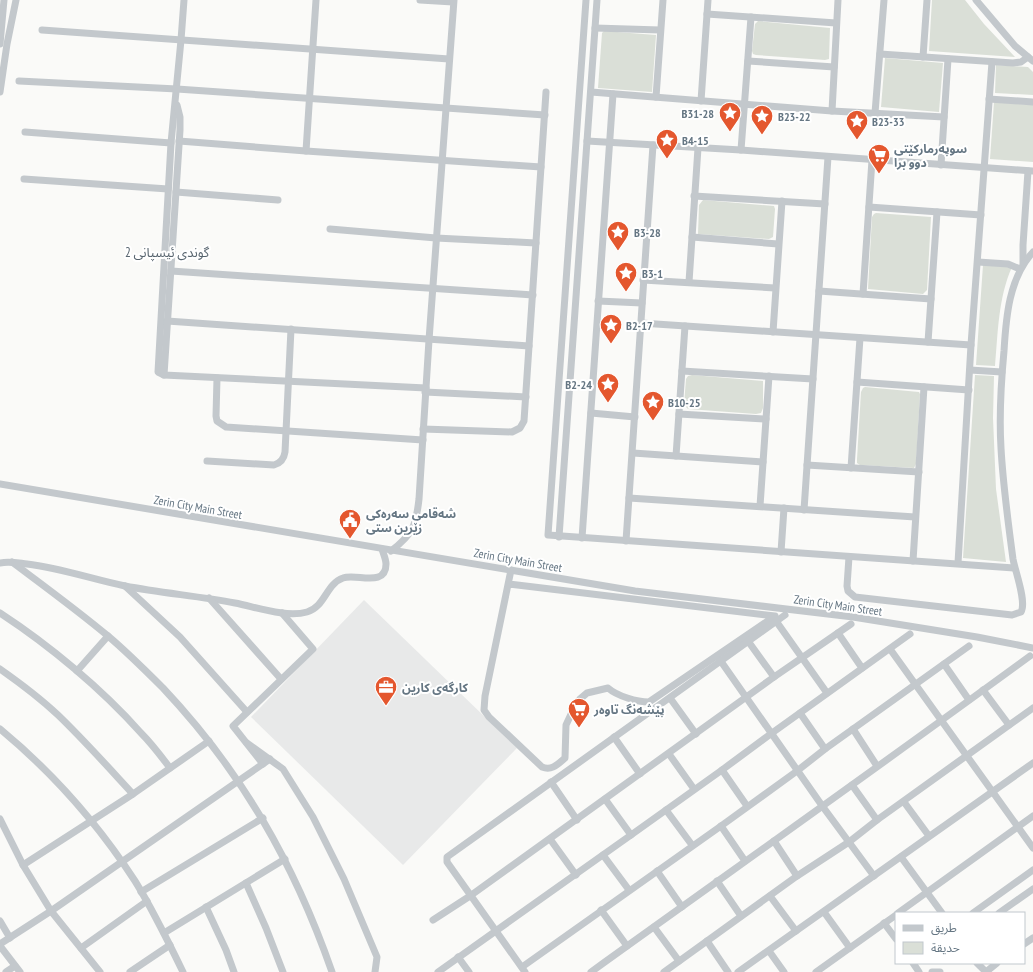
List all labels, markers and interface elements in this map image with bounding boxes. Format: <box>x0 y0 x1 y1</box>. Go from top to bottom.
place icon: B31-28 <box>717 100 743 133</box>
place icon: B23-22 <box>749 103 775 136</box>
place label: B31-28 <box>682 106 714 121</box>
place icon: B23-33 <box>844 108 870 141</box>
place label: B23-22 <box>778 109 810 124</box>
place label: B23-33 <box>872 114 905 129</box>
place icon: B4-15 <box>654 127 680 160</box>
place label: B4-15 <box>682 133 709 148</box>
place label: سوپەرمارکێتی دوو برا <box>894 141 967 170</box>
supermarket icon: سوپەرمارکێتی دوو برا <box>866 142 892 175</box>
place icon: B3-28 <box>605 219 631 252</box>
place label: B3-28 <box>634 225 661 240</box>
district label: گوندی ئیسپانی 2 <box>125 244 210 262</box>
place icon: B3-1 <box>613 260 639 293</box>
place label: B3-1 <box>642 266 663 281</box>
place icon: B2-17 <box>598 312 624 345</box>
place label: B2-17 <box>626 318 653 333</box>
place icon: B2-24 <box>595 371 621 404</box>
place label: B2-24 <box>565 377 592 392</box>
place icon: B10-25 <box>640 389 666 422</box>
place label: B10-25 <box>668 395 700 410</box>
street label: Zerin City Main Street <box>153 492 244 522</box>
place label: شەقامی سەرەکی زێرین ستی <box>366 506 456 535</box>
public building icon: شەقامی سەرەکی زێرین ستی <box>337 507 363 540</box>
street label: Zerin City Main Street <box>473 545 564 575</box>
street label: Zerin City Main Street <box>793 591 884 619</box>
office icon: کارگەی کارین <box>373 674 399 707</box>
place label: کارگەی کارین <box>402 680 468 695</box>
supermarket icon: پێشەنگ تاوەر <box>566 696 592 729</box>
place label: پێشەنگ تاوەر <box>593 702 664 718</box>
legend <box>895 912 1025 964</box>
text: طريق <box>931 920 957 936</box>
text: حديقة <box>931 940 960 955</box>

